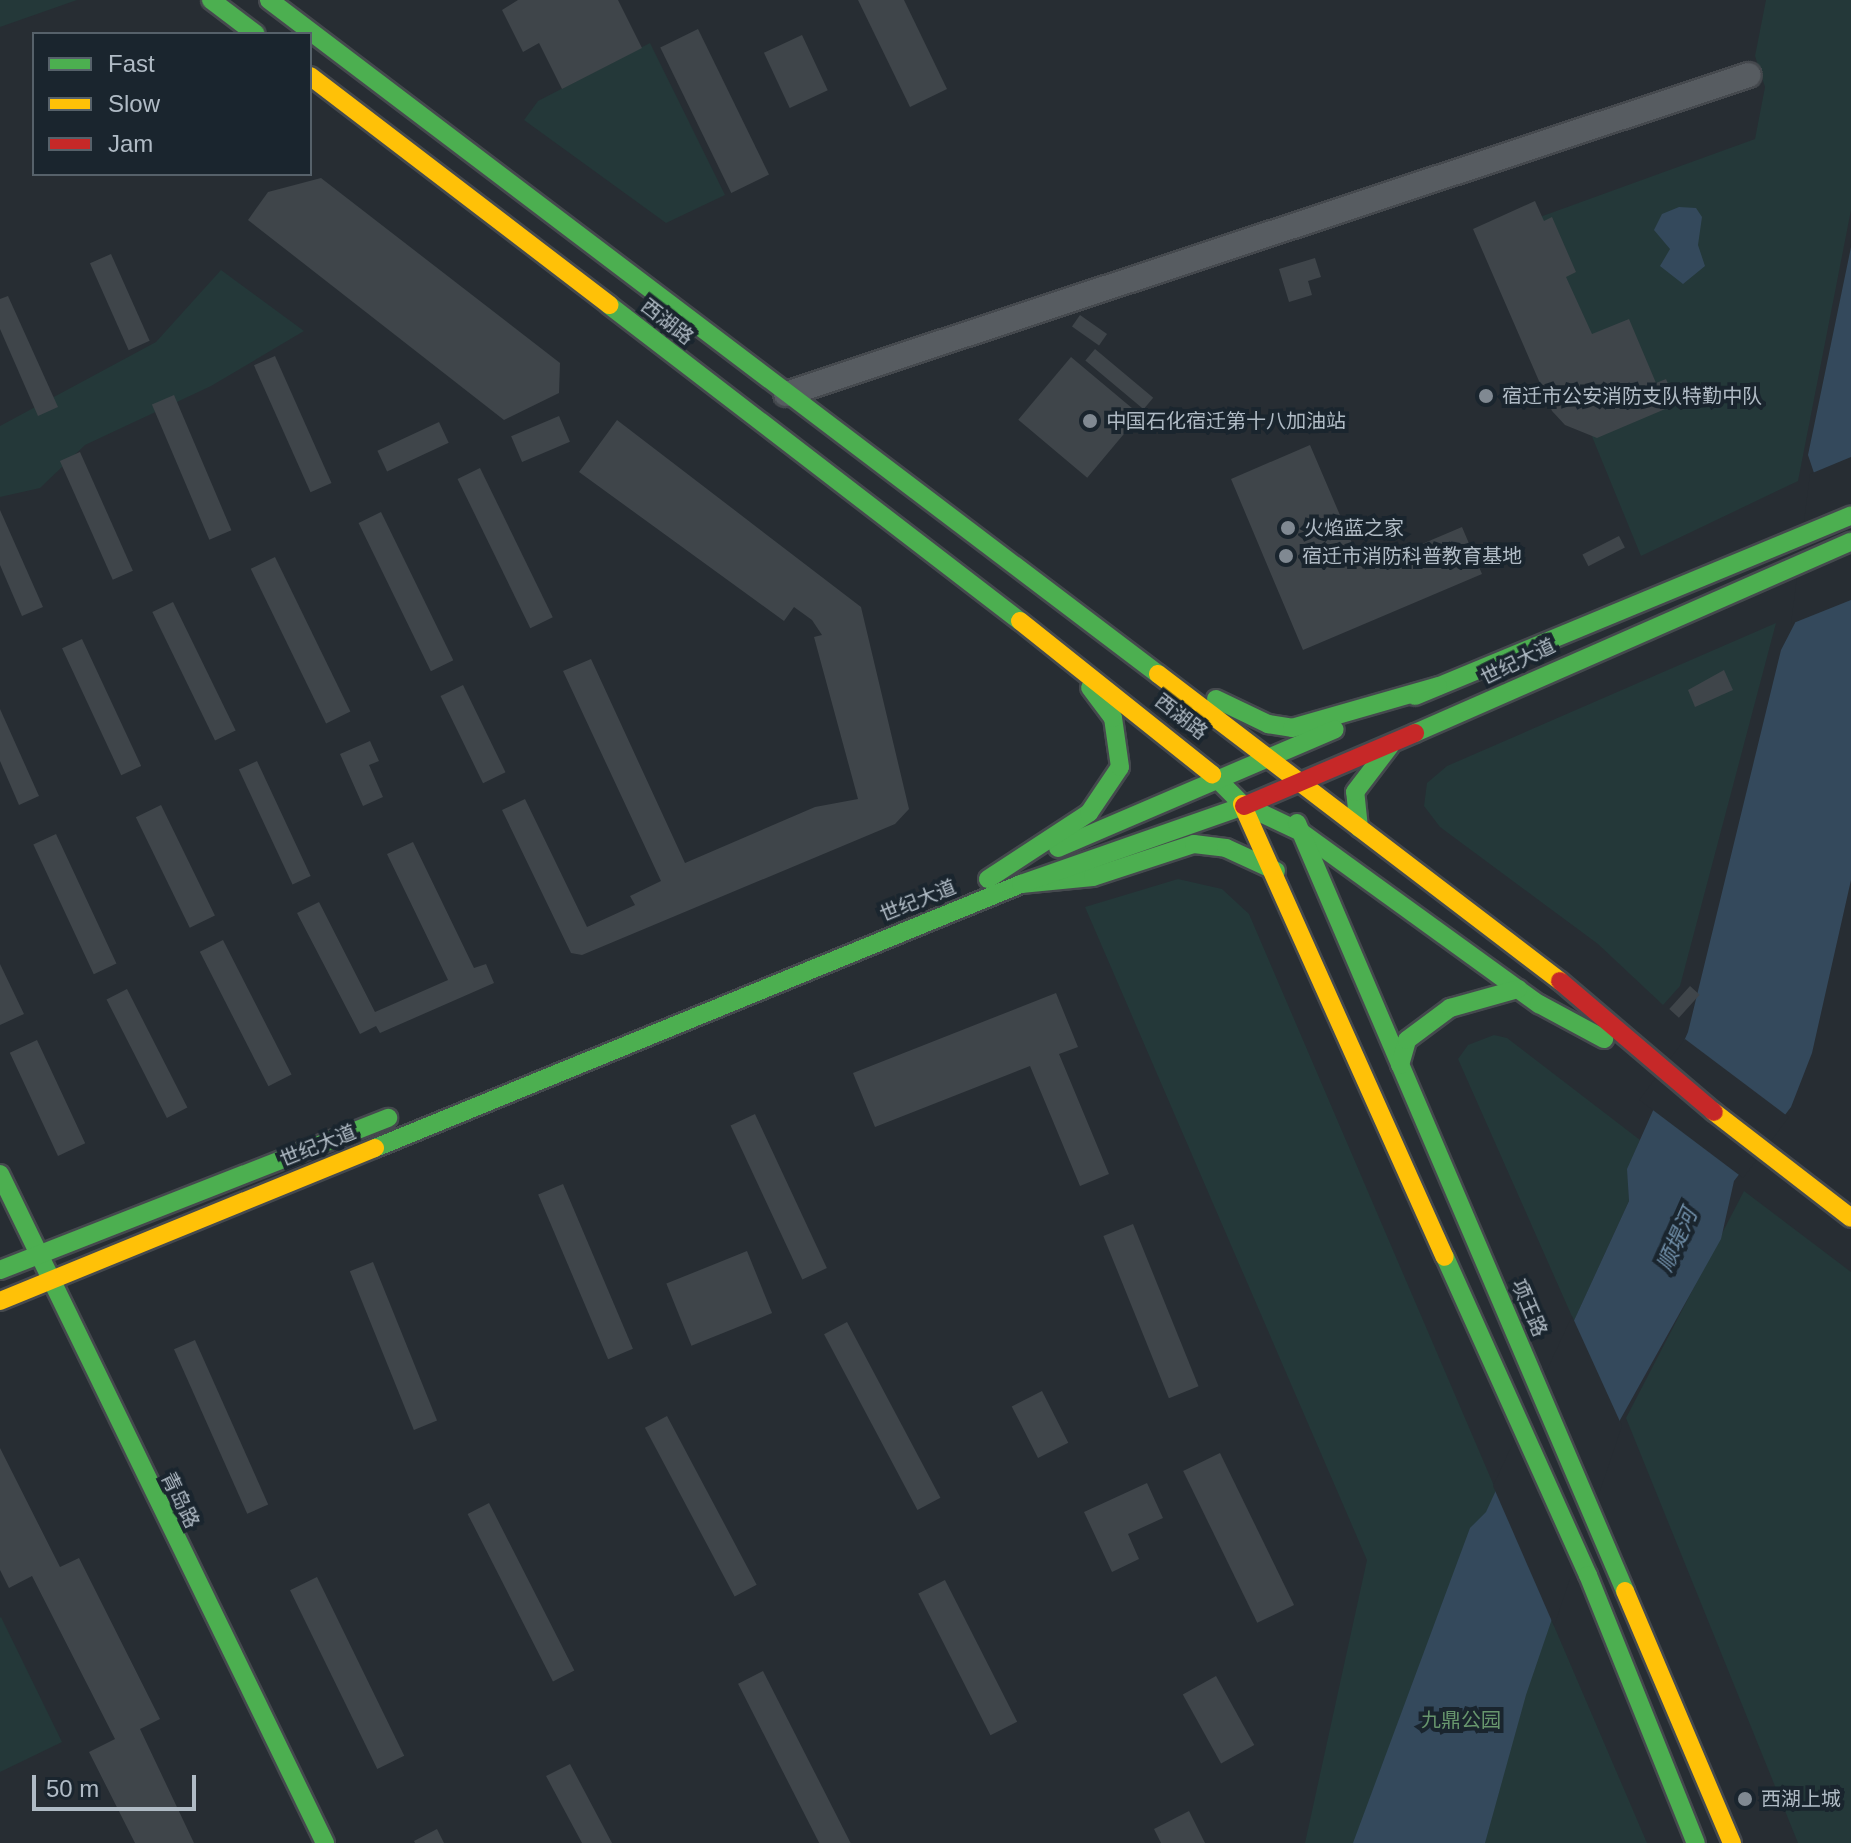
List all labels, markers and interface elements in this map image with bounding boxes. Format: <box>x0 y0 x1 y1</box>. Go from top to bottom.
legend <box>32 32 312 176</box>
text: Fast <box>108 50 155 77</box>
text: Slow <box>108 90 160 117</box>
text: Jam <box>108 130 153 157</box>
street label: 西湖路 <box>636 294 698 350</box>
place label: 宿迁市公安消防支队特勤中队 <box>1502 384 1762 408</box>
marker: 宿迁市公安消防支队特勤中队 <box>1477 387 1495 405</box>
place label: 中国石化宿迁第十八加油站 <box>1106 409 1346 433</box>
marker: 中国石化宿迁第十八加油站 <box>1081 412 1099 430</box>
place label: 火焰蓝之家 <box>1304 516 1404 540</box>
marker: 火焰蓝之家 <box>1279 519 1297 537</box>
place label: 宿迁市消防科普教育基地 <box>1302 544 1522 568</box>
marker: 宿迁市消防科普教育基地 <box>1277 547 1295 565</box>
street label: 世纪大道 <box>1477 634 1559 690</box>
street label: 西湖路 <box>1150 689 1212 745</box>
street label: 世纪大道 <box>876 875 960 927</box>
street label: 世纪大道 <box>276 1120 360 1172</box>
water label: 顺堤河 <box>1652 1204 1702 1276</box>
street label: 项王路 <box>1506 1276 1552 1340</box>
street label: 青岛路 <box>156 1468 204 1532</box>
park label: 九鼎公园 <box>1421 1708 1501 1732</box>
scale bar <box>36 1759 200 1809</box>
text: 50 m <box>46 1775 99 1802</box>
place label: 西湖上城 <box>1761 1787 1841 1811</box>
marker: 西湖上城 <box>1736 1790 1754 1808</box>

